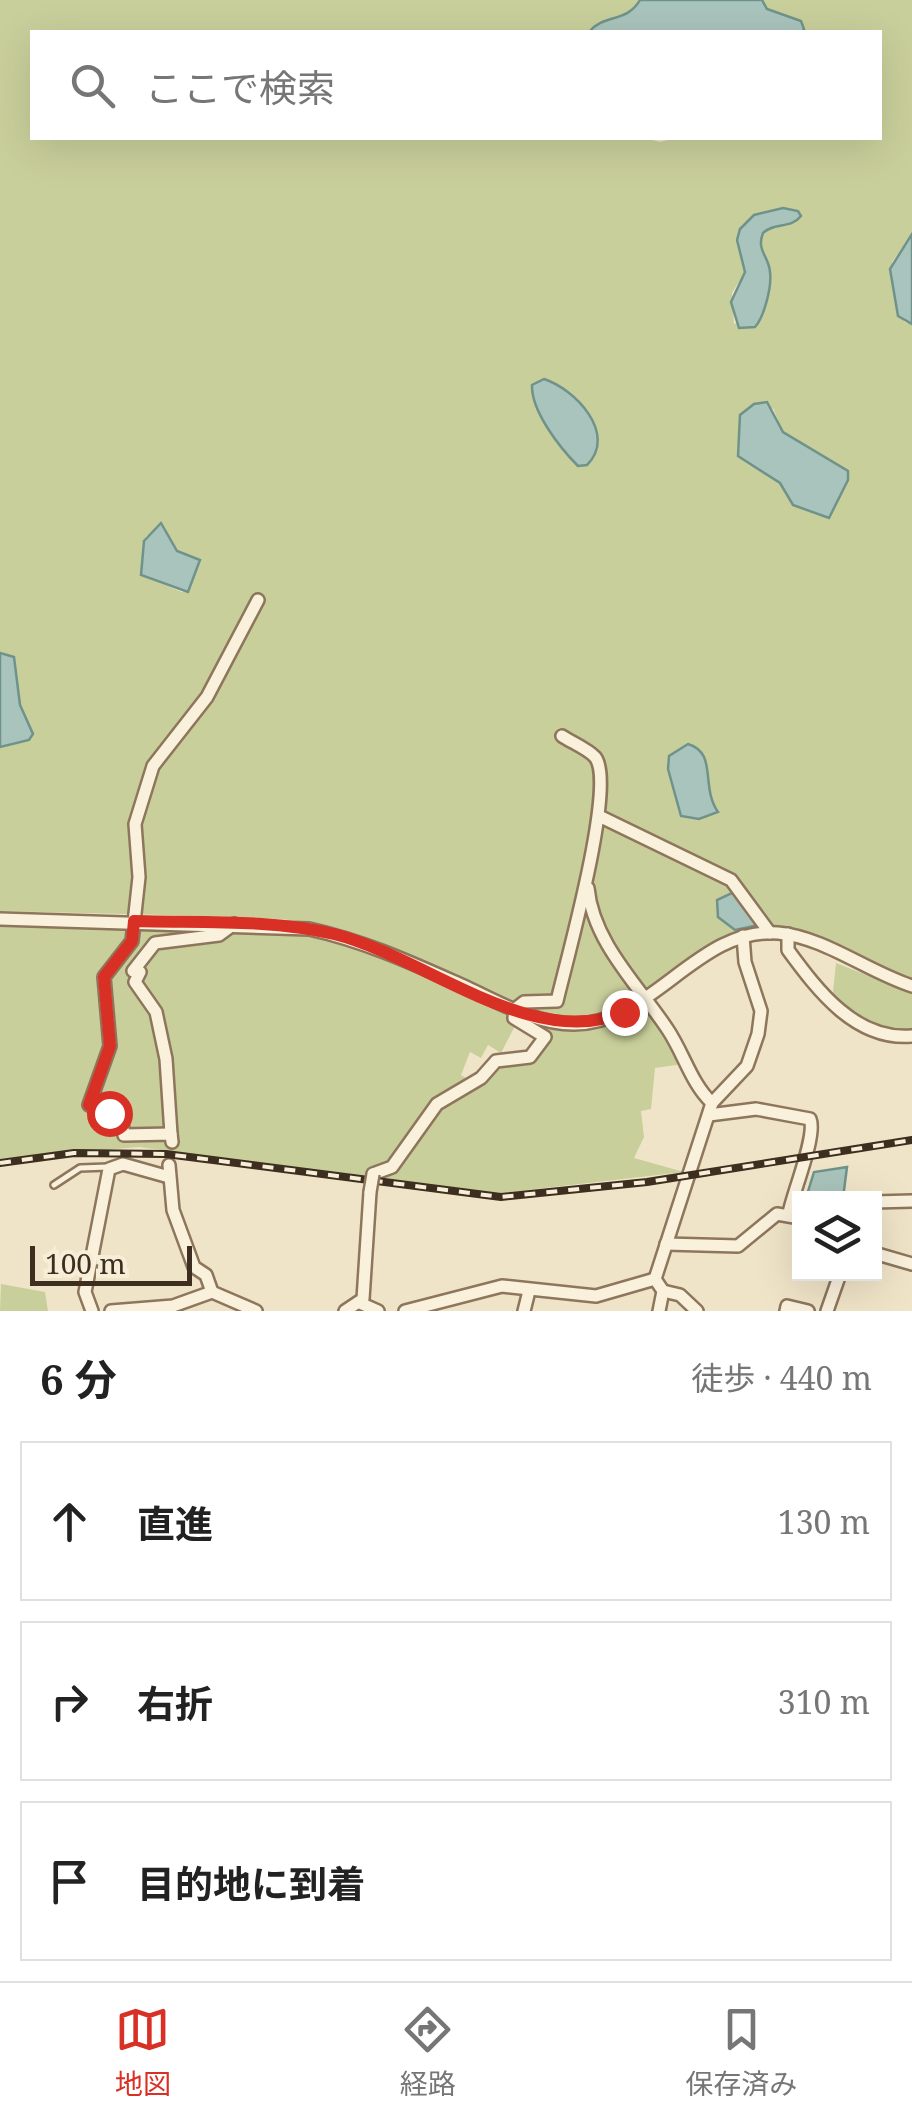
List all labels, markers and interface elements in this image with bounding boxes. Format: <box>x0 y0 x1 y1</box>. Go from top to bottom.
search box <box>30 30 882 140</box>
icon: search <box>65 58 120 113</box>
text: ここで検索 <box>145 61 335 113</box>
route end <box>602 990 648 1036</box>
route start <box>87 1091 133 1137</box>
map controls <box>792 1191 882 1281</box>
button: layers <box>792 1191 882 1281</box>
scale bar <box>30 1241 192 1286</box>
text: 100 m <box>45 1244 126 1282</box>
text: 6 分 <box>40 1350 117 1407</box>
text: 徒歩 · 440 m <box>691 1356 872 1399</box>
icon: ahead <box>42 1494 97 1549</box>
text: 直進 <box>137 1497 213 1549</box>
text: 130 m <box>778 1500 870 1543</box>
icon: right <box>42 1674 97 1729</box>
text: 右折 <box>137 1677 213 1729</box>
text: 310 m <box>778 1680 870 1723</box>
icon: arrive <box>42 1854 97 1909</box>
text: 目的地に到着 <box>137 1857 365 1909</box>
tab: 地図 <box>115 2002 171 2102</box>
tab: 経路 <box>400 2002 456 2102</box>
tab: 保存済み <box>685 2002 797 2102</box>

